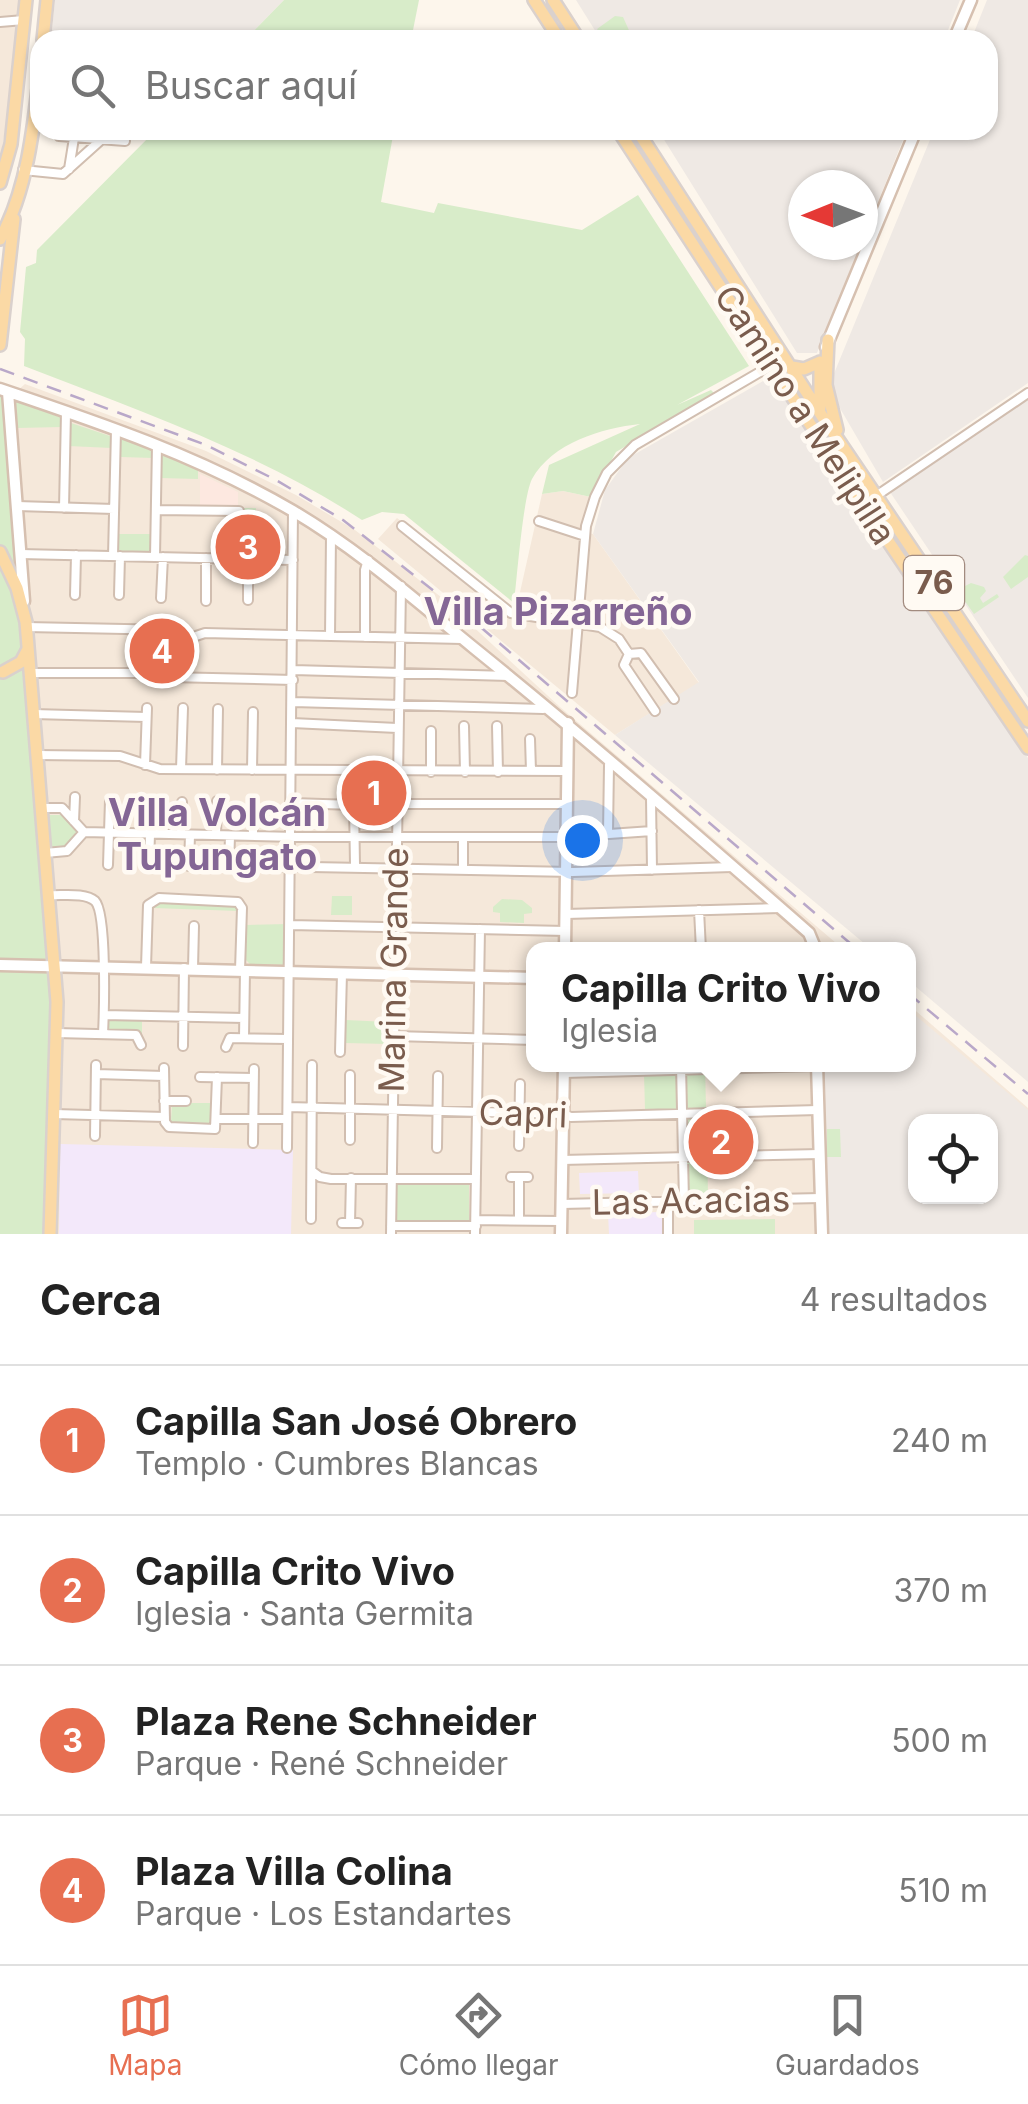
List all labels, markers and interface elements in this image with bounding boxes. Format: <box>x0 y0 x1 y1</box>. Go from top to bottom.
search box <box>30 30 998 140</box>
icon: search <box>65 58 120 113</box>
text: Buscar aquí <box>145 62 357 108</box>
north arrow <box>788 170 878 260</box>
street label: Camino a Melipilla <box>706 277 905 552</box>
pin: 3 <box>216 510 280 584</box>
road number: 76 <box>904 556 964 610</box>
district label: Villa Pizarreño <box>424 588 692 634</box>
pin: 4 <box>130 614 194 688</box>
pin: 1 <box>342 756 406 830</box>
district label: Villa Volcán Tupungato <box>108 789 326 879</box>
your location <box>557 815 608 866</box>
street label: Marina Grande <box>370 847 416 1093</box>
popup <box>526 942 916 1072</box>
text: Capilla Crito Vivo <box>561 965 881 1011</box>
text: Iglesia <box>561 1011 658 1050</box>
street label: Capri <box>478 1090 568 1136</box>
pin: 2 <box>688 1104 754 1180</box>
map controls <box>908 1114 998 1204</box>
button: locate <box>908 1114 998 1204</box>
street label: Las Acacias <box>591 1177 791 1223</box>
text: Cerca <box>40 1274 162 1325</box>
text: 4 resultados <box>800 1280 988 1319</box>
text: Capilla San José Obrero <box>135 1398 577 1444</box>
text: 1 <box>66 1421 79 1460</box>
text: 240 m <box>891 1421 988 1460</box>
text: Templo · Cumbres Blancas <box>135 1444 539 1483</box>
text: Capilla Crito Vivo <box>135 1548 455 1594</box>
text: 2 <box>62 1571 83 1610</box>
text: 370 m <box>893 1571 988 1610</box>
text: Iglesia · Santa Germita <box>135 1594 474 1633</box>
text: Plaza Rene Schneider <box>135 1698 537 1744</box>
text: 3 <box>62 1721 83 1760</box>
text: 500 m <box>891 1721 988 1760</box>
text: Parque · René Schneider <box>135 1744 508 1783</box>
text: Plaza Villa Colina <box>135 1848 453 1894</box>
text: 4 <box>62 1871 83 1910</box>
text: 510 m <box>898 1871 988 1910</box>
text: Parque · Los Estandartes <box>135 1894 512 1933</box>
tab: Mapa <box>108 1988 182 2082</box>
tab: Cómo llegar <box>399 1988 559 2082</box>
tab: Guardados <box>775 1988 920 2082</box>

